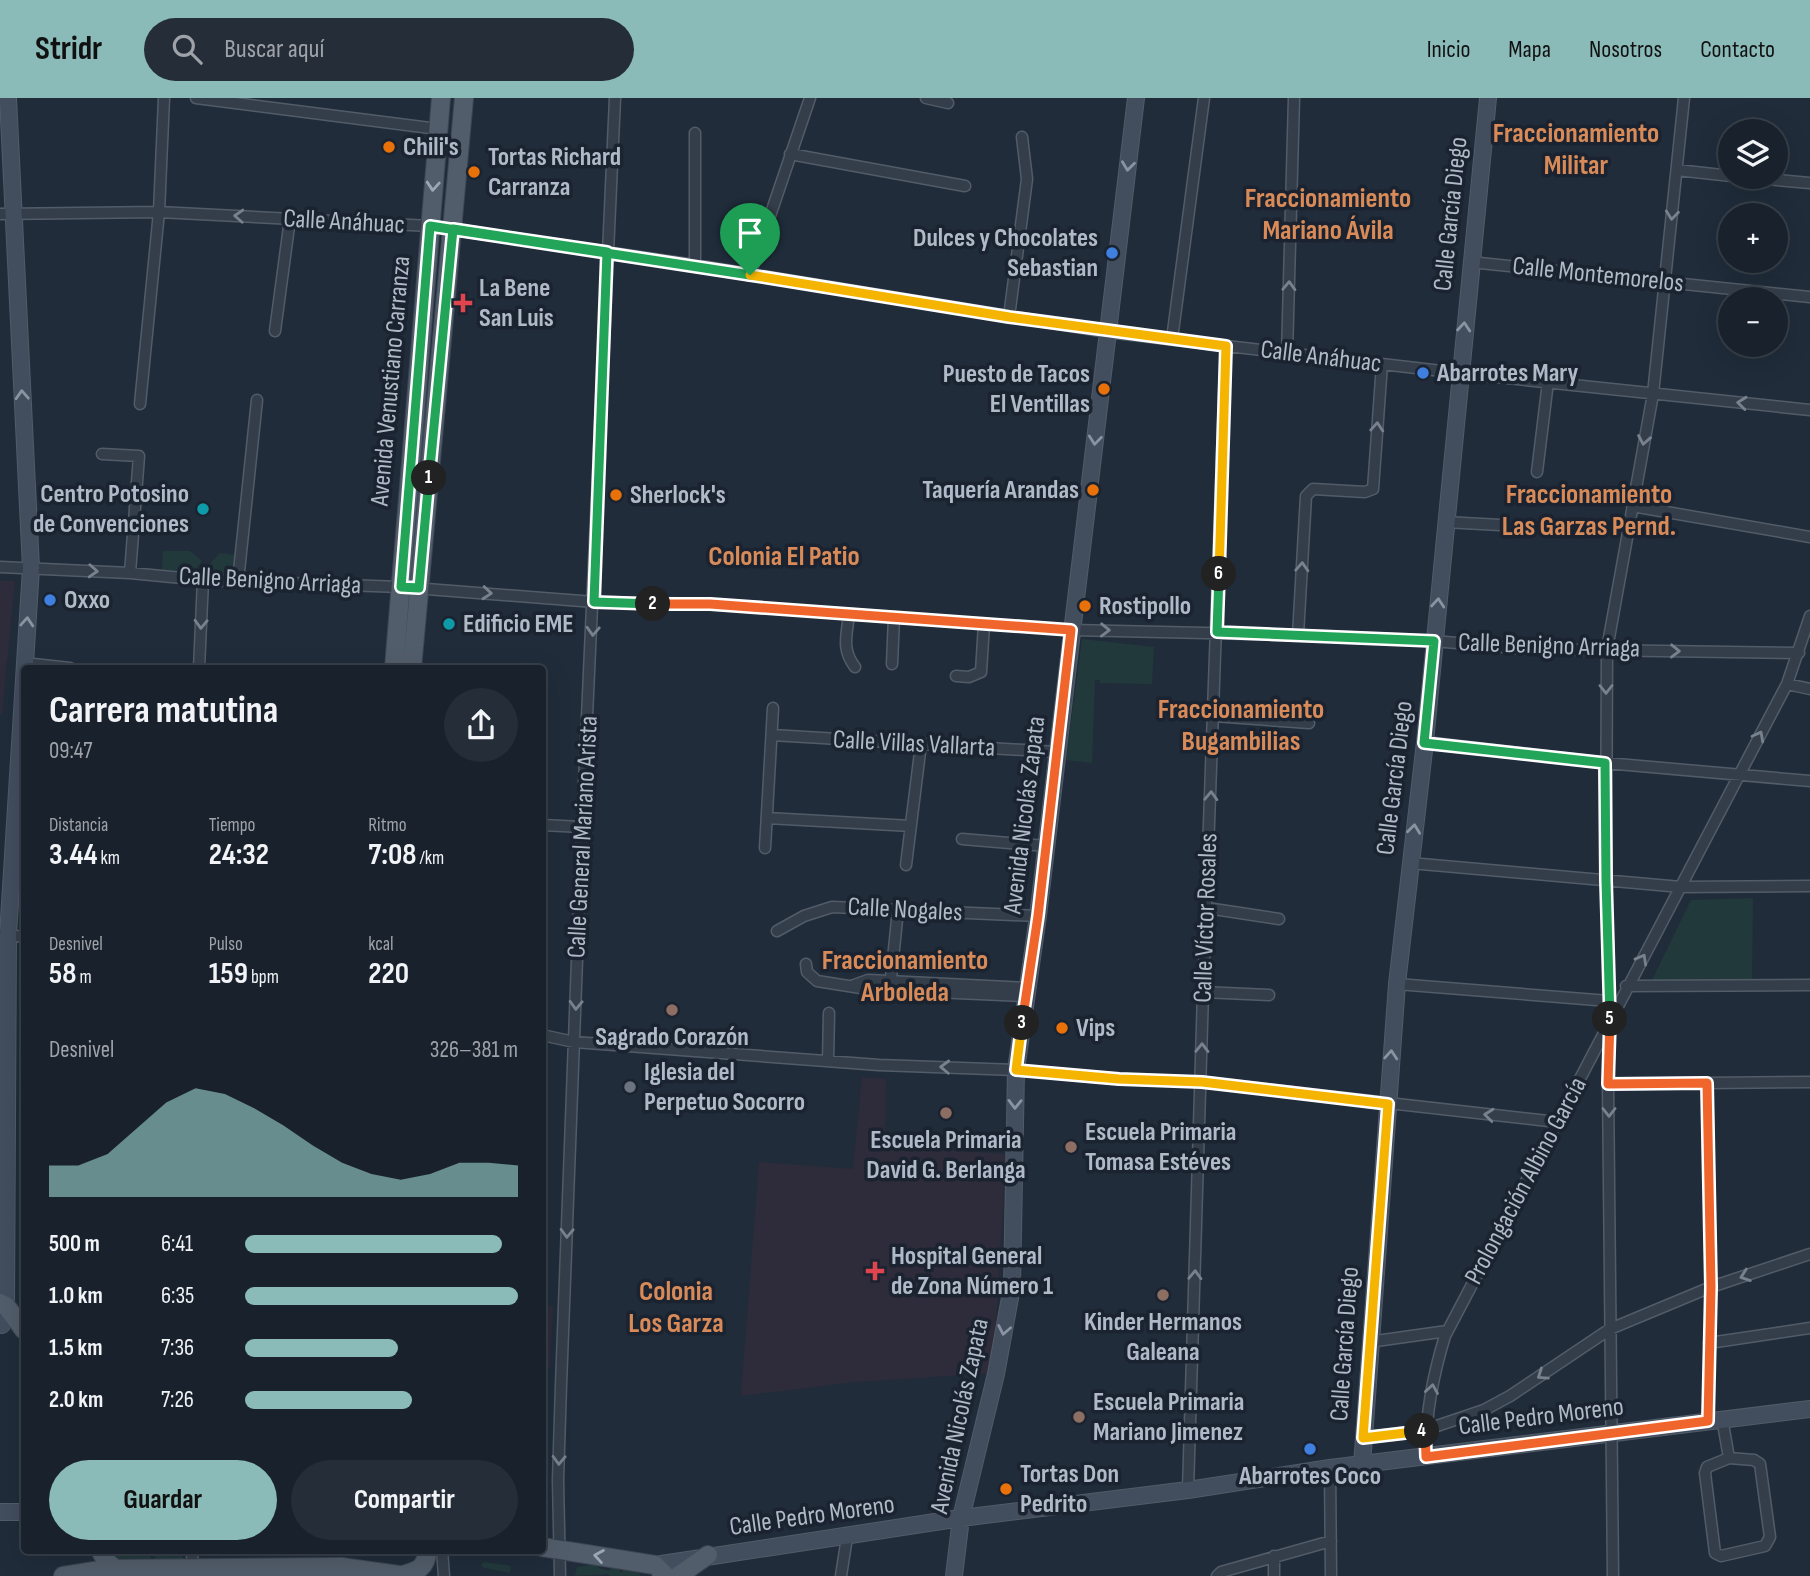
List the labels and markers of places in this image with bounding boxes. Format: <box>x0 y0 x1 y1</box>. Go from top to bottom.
place label: Chili's <box>403 132 459 163</box>
marker: Chili's <box>381 139 397 155</box>
place label: Tortas Richard Carranza <box>488 142 621 203</box>
marker: Tortas Richard Carranza <box>466 164 482 180</box>
pin <box>720 203 780 275</box>
place label: Dulces y Chocolates Sebastian <box>913 223 1098 284</box>
marker: Dulces y Chocolates Sebastian <box>1104 245 1120 261</box>
place label: La Bene San Luis <box>479 273 554 334</box>
marker: La Bene San Luis <box>453 293 473 313</box>
place label: Abarrotes Mary <box>1436 358 1579 389</box>
place label: Puesto de Tacos El Ventillas <box>943 359 1090 420</box>
marker: Abarrotes Mary <box>1415 365 1431 381</box>
marker: Puesto de Tacos El Ventillas <box>1096 381 1112 397</box>
pin: 1 <box>412 460 446 496</box>
place label: Taquería Arandas <box>922 475 1079 506</box>
place label: Centro Potosino de Convenciones <box>33 479 189 540</box>
place label: Sherlock's <box>630 480 726 511</box>
marker: Taquería Arandas <box>1085 482 1101 498</box>
marker: Sherlock's <box>608 487 624 503</box>
marker: Centro Potosino de Convenciones <box>195 501 211 517</box>
pin: 6 <box>1202 556 1236 592</box>
place label: Oxxo <box>64 585 110 616</box>
pin: 2 <box>636 587 670 622</box>
place label: Rostipollo <box>1099 591 1191 622</box>
marker: Oxxo <box>42 592 58 608</box>
marker: Rostipollo <box>1077 598 1093 614</box>
place label: Edificio EME <box>463 609 574 640</box>
marker: Edificio EME <box>441 616 457 632</box>
marker: Sagrado Corazón <box>664 1002 680 1018</box>
pin: 5 <box>1592 1002 1628 1037</box>
pin: 3 <box>1004 1006 1040 1040</box>
place label: Vips <box>1076 1013 1115 1044</box>
marker: Vips <box>1054 1020 1070 1036</box>
place label: Sagrado Corazón <box>595 1022 749 1053</box>
place label: Iglesia del Perpetuo Socorro <box>644 1057 805 1118</box>
marker: Iglesia del Perpetuo Socorro <box>622 1079 638 1095</box>
marker: Escuela Primaria David G. Berlanga <box>938 1105 954 1121</box>
place label: Escuela Primaria Tomasa Estéves <box>1085 1117 1236 1178</box>
place label: Escuela Primaria David G. Berlanga <box>866 1125 1026 1186</box>
marker: Escuela Primaria Tomasa Estéves <box>1063 1139 1079 1155</box>
place label: Hospital General de Zona Número 1 <box>891 1241 1053 1302</box>
marker: Hospital General de Zona Número 1 <box>865 1261 885 1281</box>
marker: Kinder Hermanos Galeana <box>1155 1287 1171 1303</box>
place label: Kinder Hermanos Galeana <box>1084 1307 1242 1368</box>
place label: Escuela Primaria Mariano Jimenez <box>1093 1387 1244 1448</box>
marker: Escuela Primaria Mariano Jimenez <box>1071 1409 1087 1425</box>
pin: 4 <box>1404 1414 1440 1448</box>
marker: Abarrotes Coco <box>1302 1441 1318 1457</box>
place label: Tortas Don Pedrito <box>1020 1459 1119 1520</box>
place label: Abarrotes Coco <box>1238 1461 1381 1492</box>
marker: Tortas Don Pedrito <box>998 1481 1014 1497</box>

